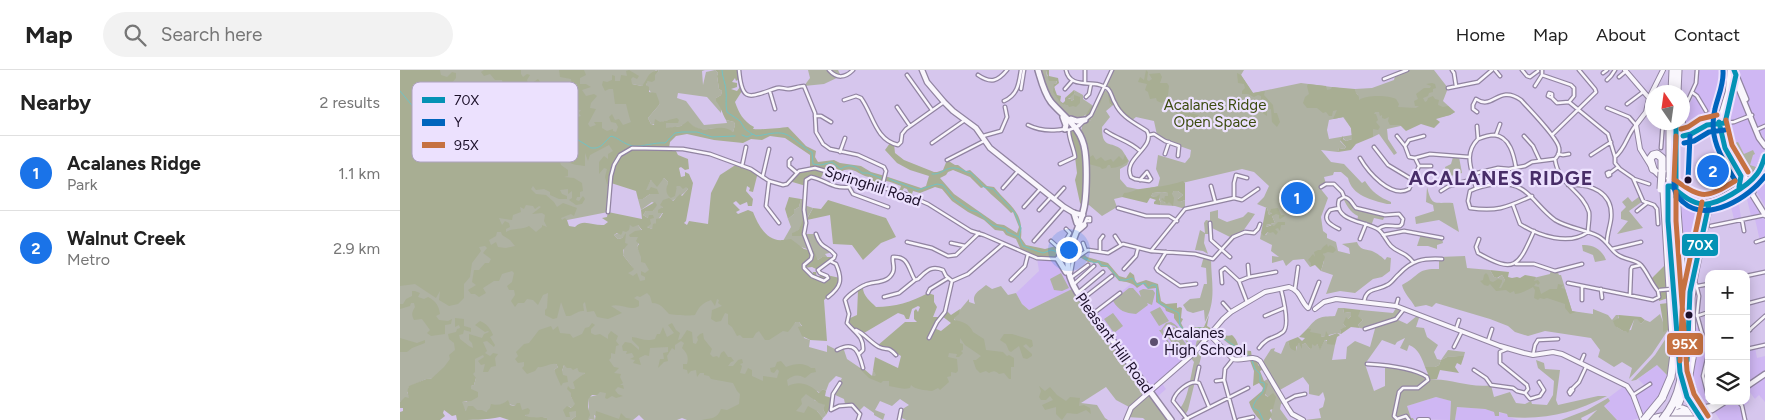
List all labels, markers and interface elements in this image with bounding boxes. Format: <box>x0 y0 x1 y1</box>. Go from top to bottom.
search box <box>103 12 453 57</box>
text: Map <box>25 20 73 49</box>
icon: search <box>121 21 149 49</box>
text: Search here <box>161 23 262 46</box>
text: Home <box>1456 24 1505 46</box>
text: Map <box>1533 24 1568 46</box>
text: About <box>1596 24 1646 46</box>
text: Contact <box>1674 24 1740 46</box>
legend <box>412 82 578 162</box>
north arrow <box>1645 85 1690 130</box>
text: Nearby <box>20 90 91 115</box>
text: 70X <box>454 92 479 109</box>
text: 2 results <box>320 93 380 112</box>
park label: Acalanes Ridge Open Space <box>1164 96 1266 131</box>
text: Y <box>454 114 463 131</box>
text: 95X <box>454 137 479 154</box>
text: Acalanes Ridge <box>67 152 201 175</box>
pin: 2 <box>1697 152 1729 190</box>
street label: Springhill Road <box>822 162 924 210</box>
text: 1 <box>33 164 39 183</box>
text: 1.1 km <box>338 164 380 183</box>
district label: ACALANES RIDGE <box>1408 166 1594 190</box>
text: Park <box>67 175 97 194</box>
unlabelled marker <box>1683 175 1693 185</box>
pin: 1 <box>1281 179 1313 217</box>
text: Walnut Creek <box>67 227 186 250</box>
line badge: 70X <box>1681 233 1719 257</box>
your location <box>1056 237 1082 263</box>
text: 70X <box>1687 237 1714 254</box>
text: 2 <box>31 239 41 258</box>
text: 2.9 km <box>333 239 380 258</box>
text: Metro <box>67 250 110 269</box>
map controls <box>1705 270 1750 405</box>
button: + <box>1705 270 1750 315</box>
street label: Pleasant Hill Road <box>1072 289 1156 397</box>
unlabelled marker <box>1684 310 1694 320</box>
button: − <box>1705 315 1750 360</box>
place label: Acalanes High School <box>1164 324 1246 359</box>
line badge: 95X <box>1666 332 1704 356</box>
marker: Acalanes High School <box>1148 336 1160 348</box>
text: 95X <box>1672 336 1698 353</box>
button: layers <box>1705 360 1750 405</box>

